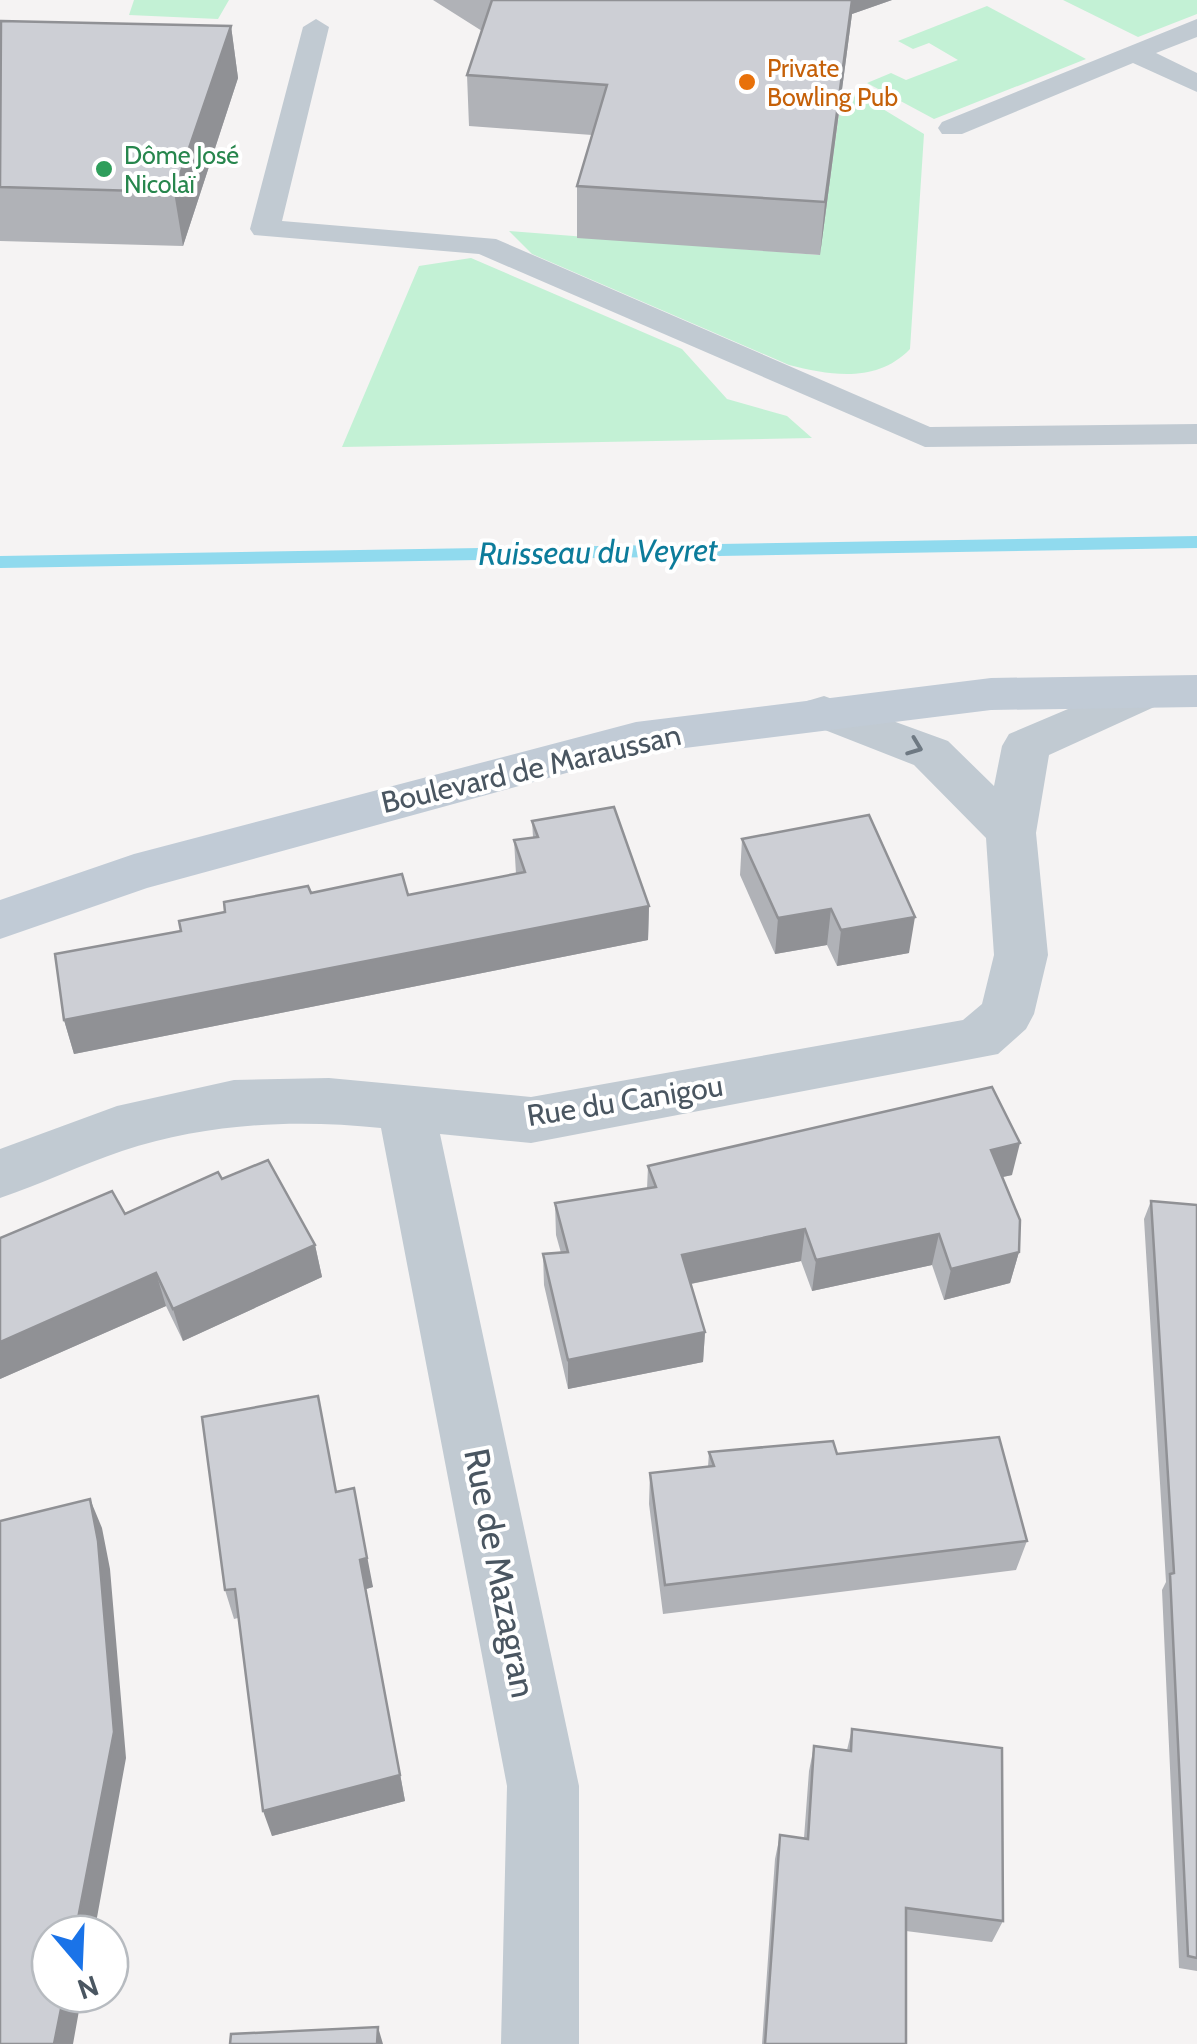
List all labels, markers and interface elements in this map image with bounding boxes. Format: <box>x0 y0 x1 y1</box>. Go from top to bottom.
place label: Private Bowling Pub <box>767 53 898 112</box>
marker: Private Bowling Pub <box>736 71 758 93</box>
place label: Dôme José Nicolaï <box>124 140 239 199</box>
marker: Dôme José Nicolaï <box>93 158 115 180</box>
water label: Ruisseau du Veyret <box>478 530 719 573</box>
street label: Boulevard de Maraussan <box>377 716 684 821</box>
one-way arrow <box>905 736 923 756</box>
street label: Rue du Canigou <box>524 1067 726 1134</box>
street label: Rue de Mazagran <box>455 1445 546 1701</box>
north arrow <box>30 1914 130 2014</box>
text: N <box>73 1968 103 2007</box>

